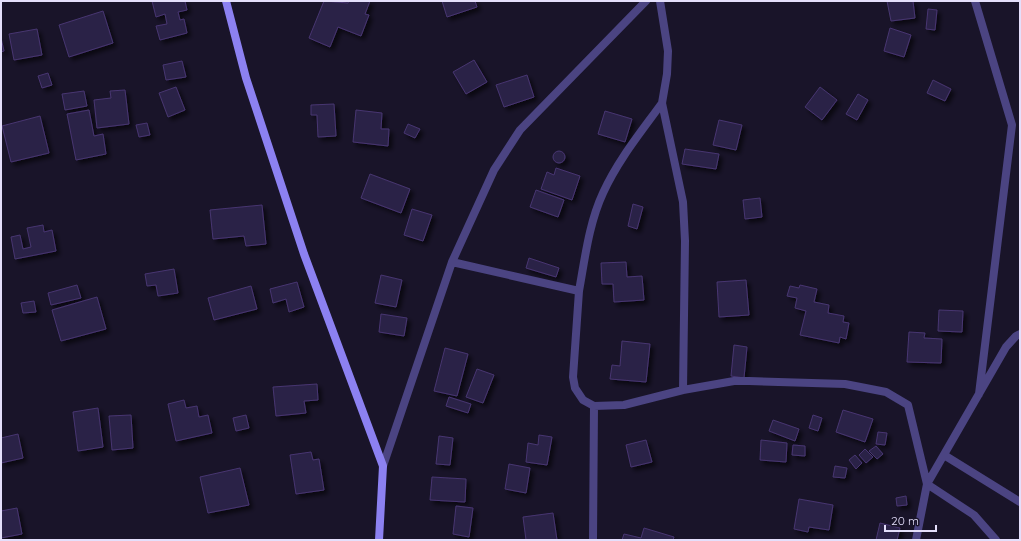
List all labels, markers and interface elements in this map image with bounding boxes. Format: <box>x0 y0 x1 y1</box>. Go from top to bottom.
scale bar <box>885 507 936 533</box>
text: 20 m <box>891 513 919 528</box>

